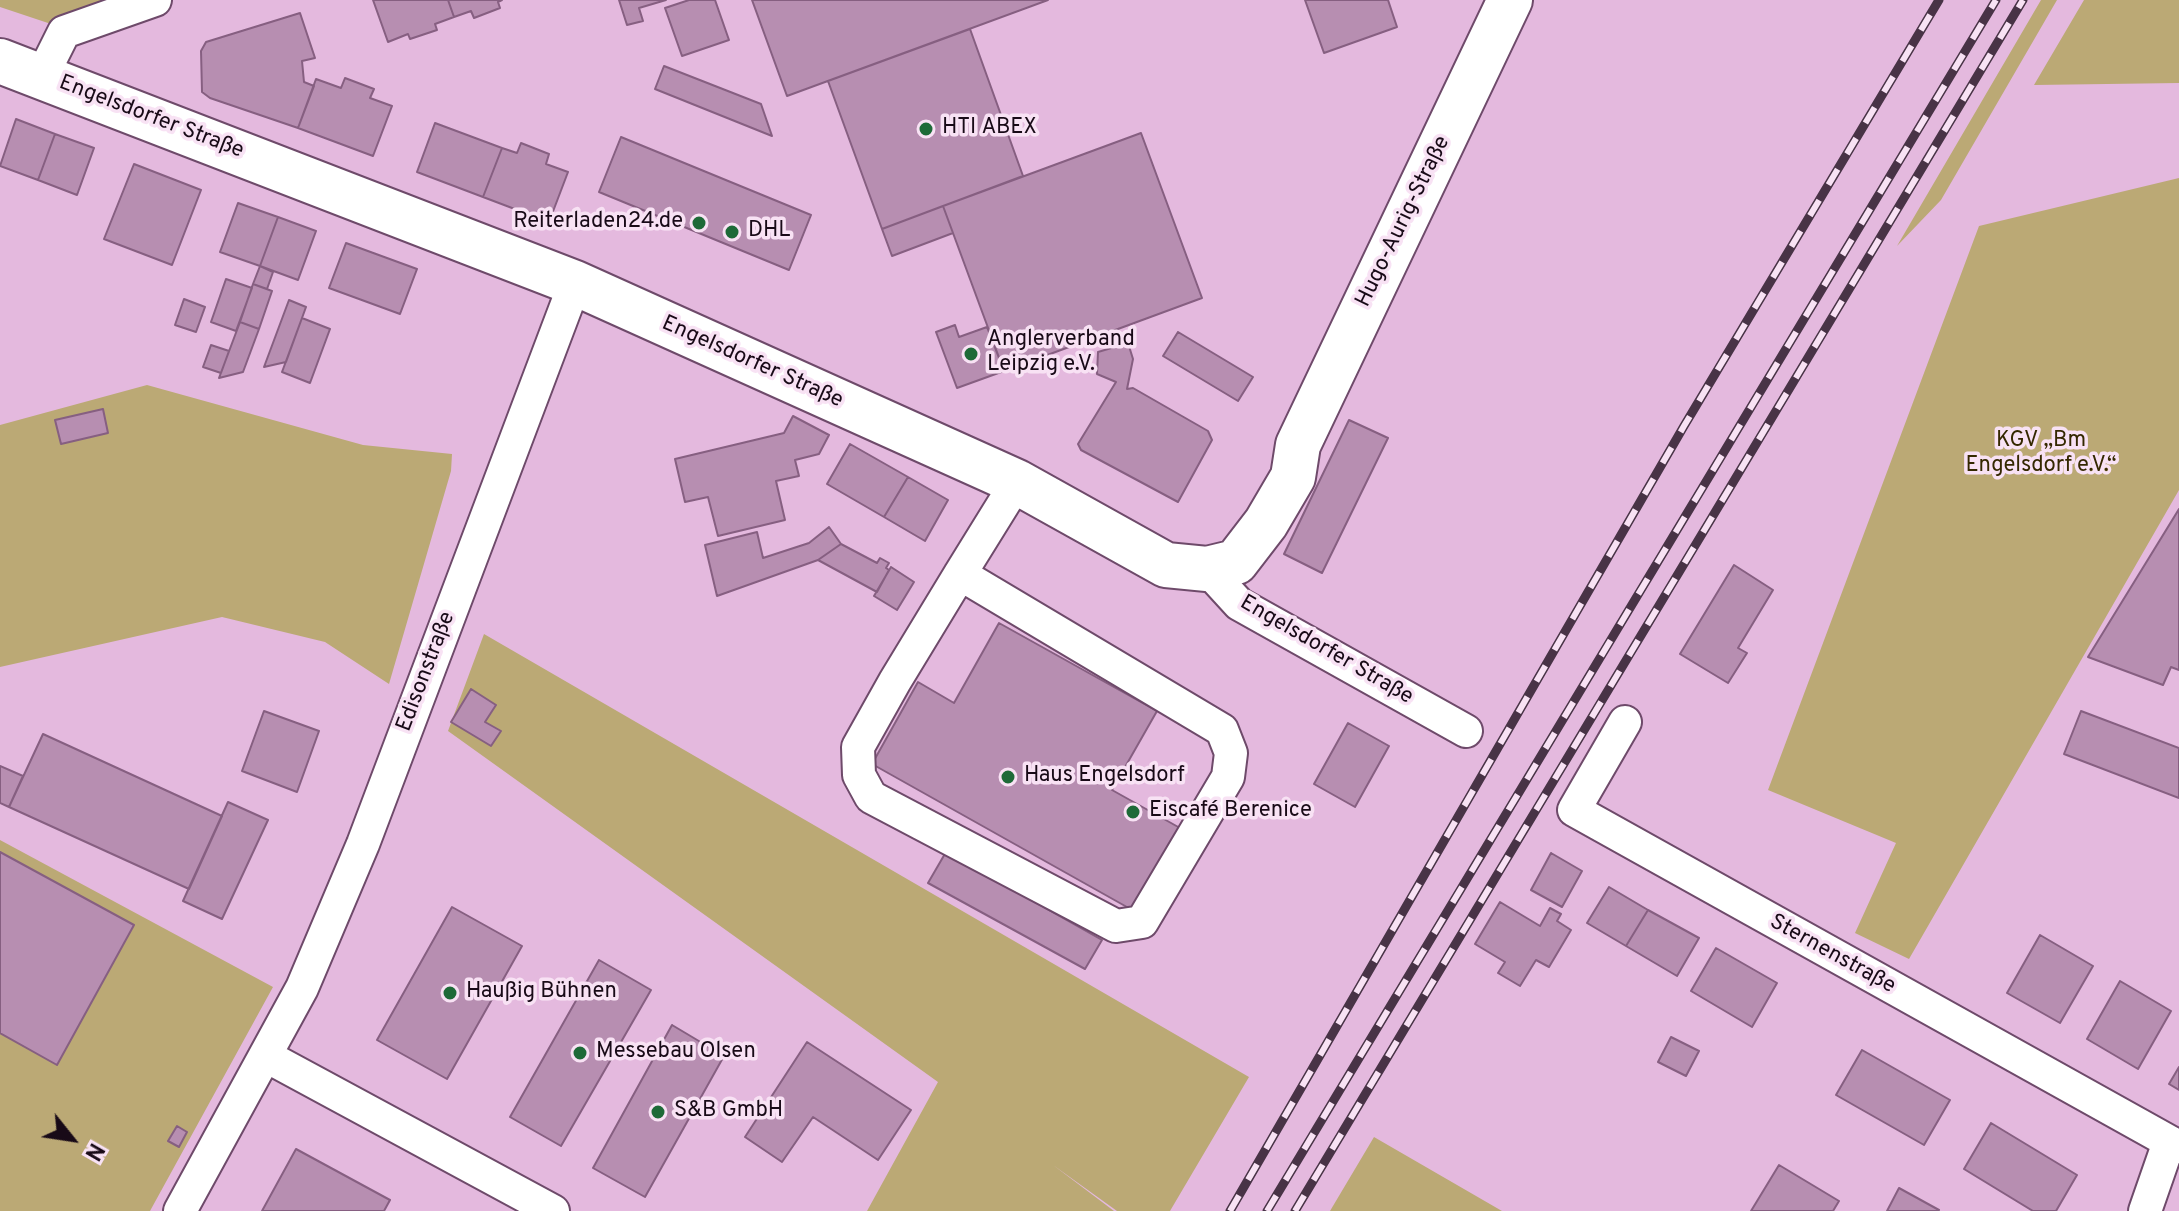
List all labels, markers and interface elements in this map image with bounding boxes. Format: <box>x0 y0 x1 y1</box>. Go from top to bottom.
street label: Engelsdorfer Straße <box>55 71 247 165</box>
place label: HTI ABEX <box>942 116 1037 142</box>
marker: HTI ABEX <box>917 120 935 138</box>
street label: Hugo-Aurig-Straße <box>1351 132 1457 312</box>
place label: Reiterladen24.de <box>513 210 683 236</box>
marker: Reiterladen24.de <box>690 214 708 232</box>
place label: DHL <box>748 219 791 245</box>
marker: DHL <box>723 223 741 241</box>
street label: Engelsdorfer Straße <box>657 311 847 415</box>
place label: Anglerverband Leipzig e.V. <box>987 328 1135 380</box>
marker: Anglerverband Leipzig e.V. <box>962 345 980 363</box>
park label: KGV „Bm Engelsdorf e.V.“ <box>1965 429 2117 480</box>
street label: Engelsdorfer Straße <box>1235 591 1417 711</box>
street label: Edisonstraße <box>392 608 462 736</box>
place label: Haus Engelsdorf <box>1024 764 1185 790</box>
marker: Haus Engelsdorf <box>999 768 1017 786</box>
place label: Eiscafé Berenice <box>1149 799 1312 825</box>
marker: Eiscafé Berenice <box>1124 803 1142 821</box>
street label: Sternenstraße <box>1764 910 1900 1000</box>
place label: Haußig Bühnen <box>466 980 617 1006</box>
marker: Haußig Bühnen <box>441 984 459 1002</box>
place label: Messebau Olsen <box>596 1040 756 1066</box>
marker: Messebau Olsen <box>571 1044 589 1062</box>
north arrow <box>32 1099 112 1179</box>
place label: S&B GmbH <box>674 1099 783 1125</box>
marker: S&B GmbH <box>649 1103 667 1121</box>
text: N <box>78 1138 109 1165</box>

